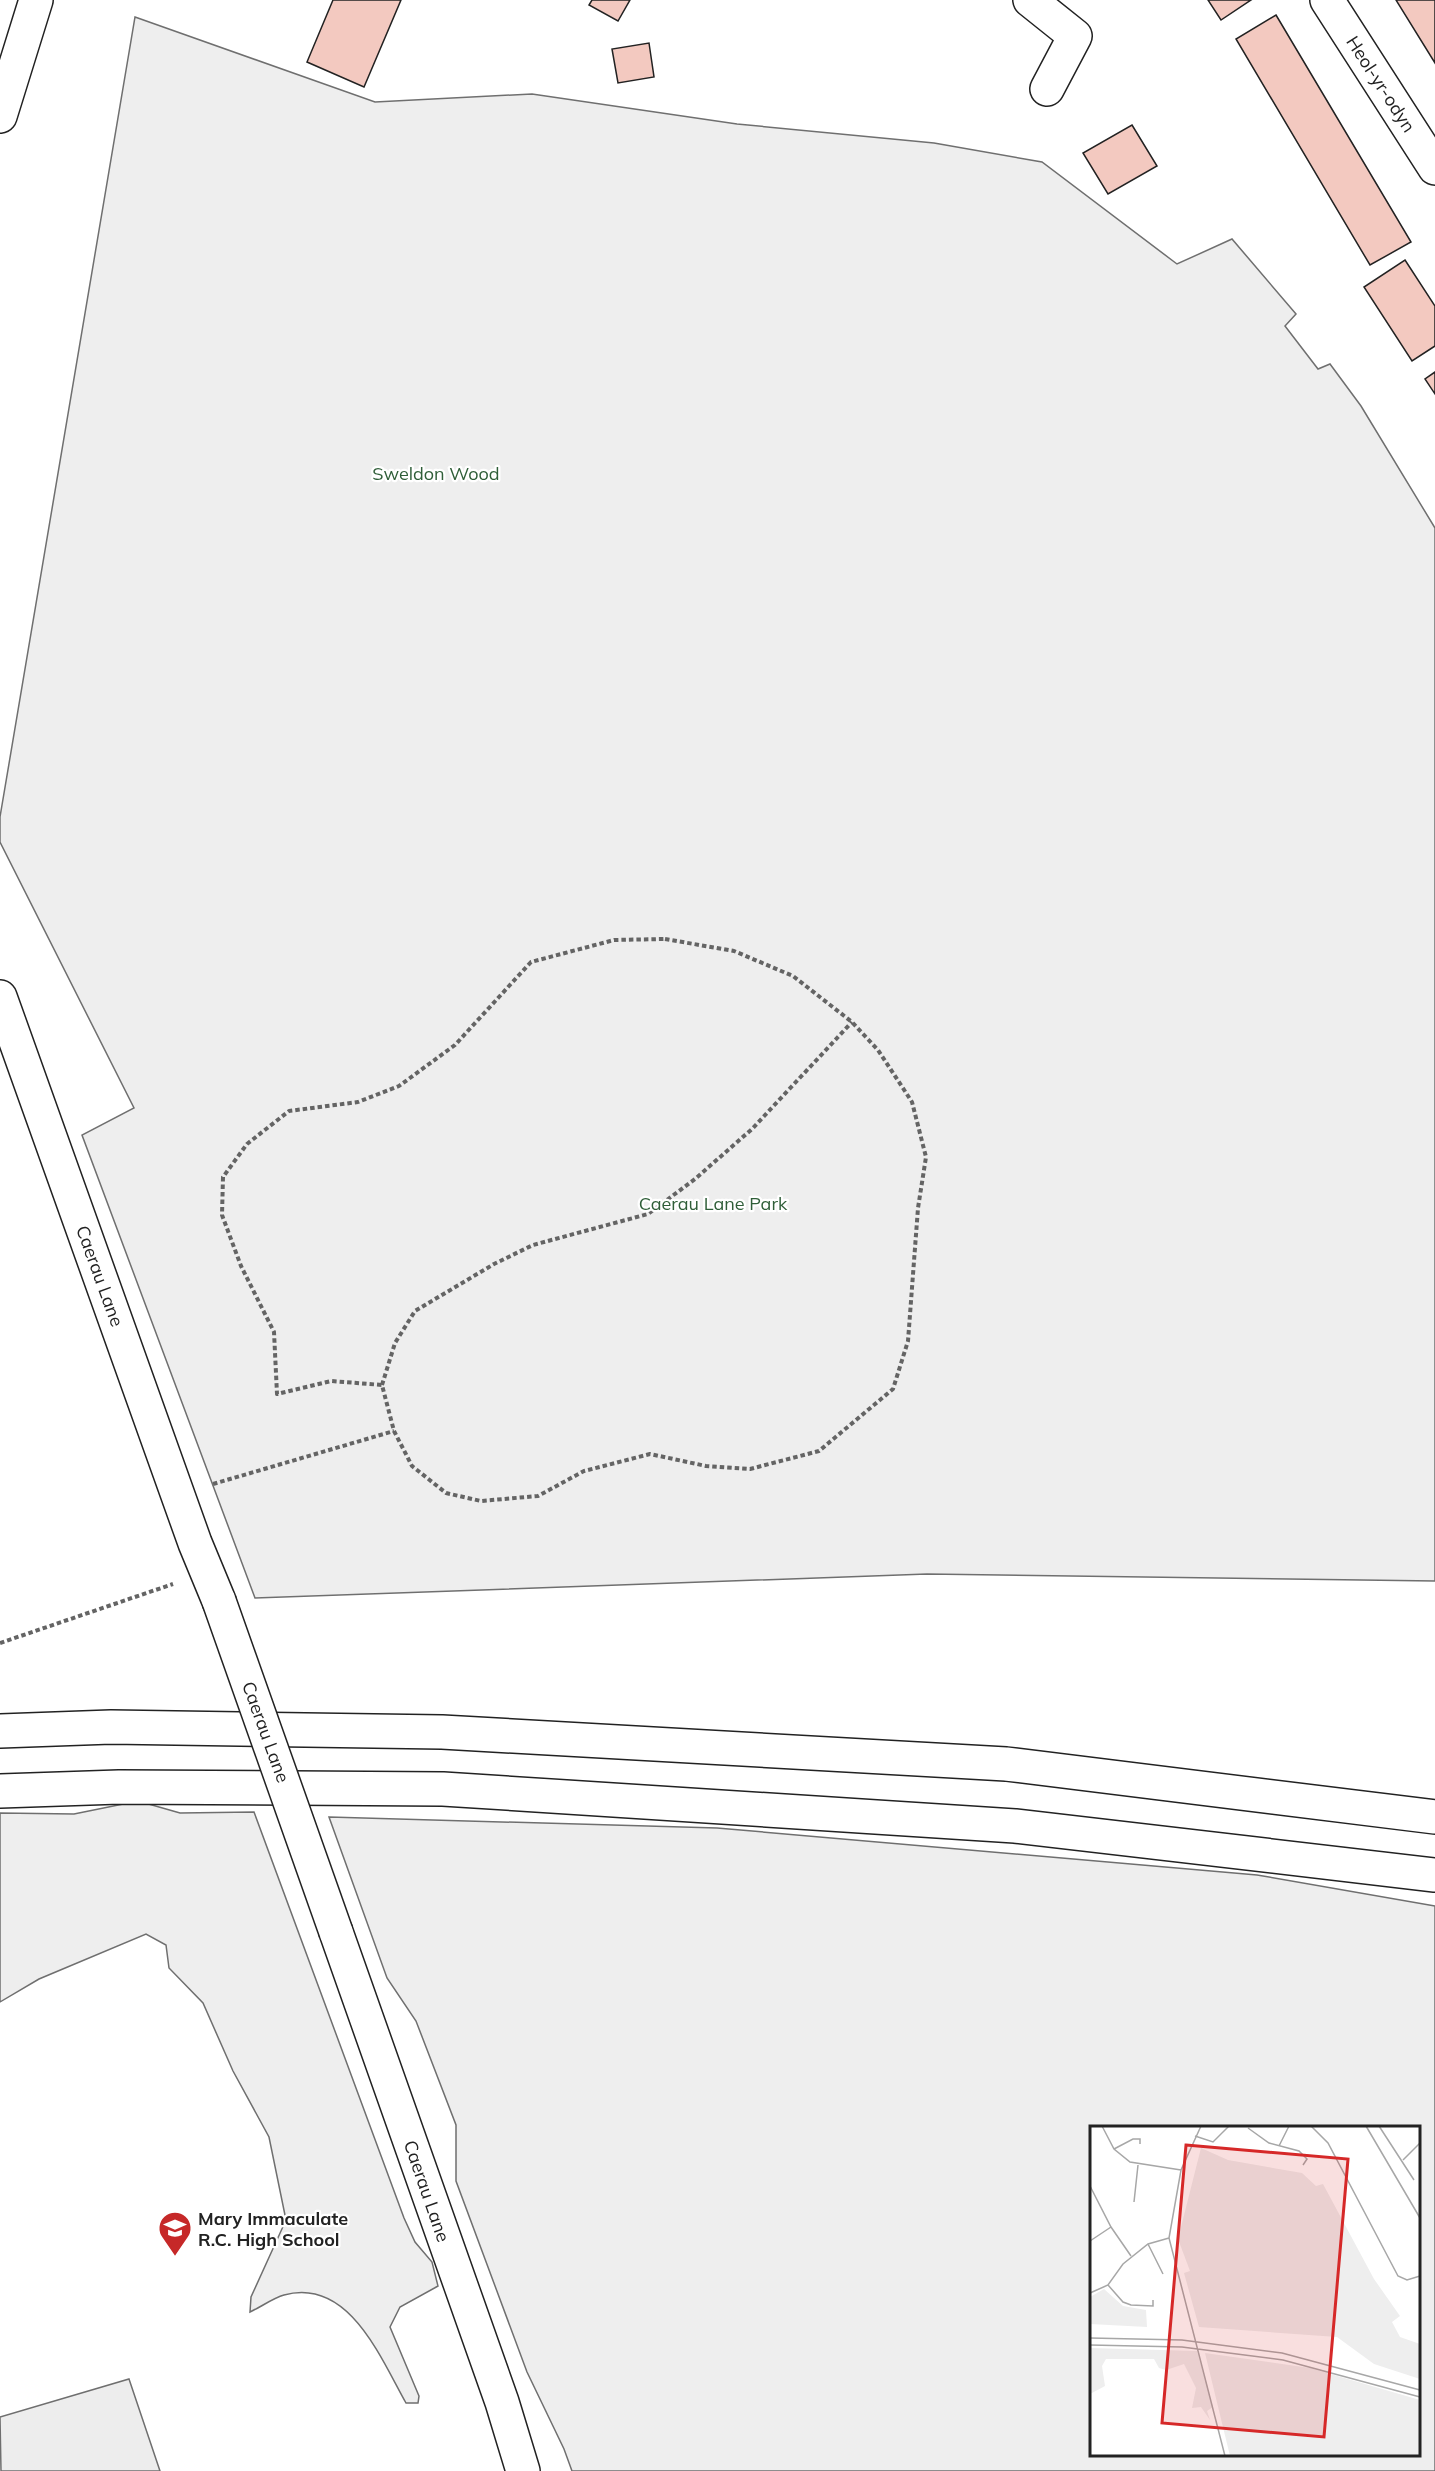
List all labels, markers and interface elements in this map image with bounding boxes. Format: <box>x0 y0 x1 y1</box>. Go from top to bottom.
street label: Heol-yr-odyn <box>1341 31 1421 137</box>
park label: Sweldon Wood <box>372 462 500 485</box>
park label: Caerau Lane Park <box>639 1192 788 1215</box>
street label: Caerau Lane <box>71 1222 129 1330</box>
street label: Caerau Lane <box>237 1678 295 1786</box>
inset map <box>1090 2126 1420 2456</box>
street label: Caerau Lane <box>399 2137 455 2245</box>
place label: Mary Immaculate R.C. High School <box>198 2207 348 2251</box>
school or university icon: Mary Immaculate R.C. High School <box>157 2210 193 2257</box>

